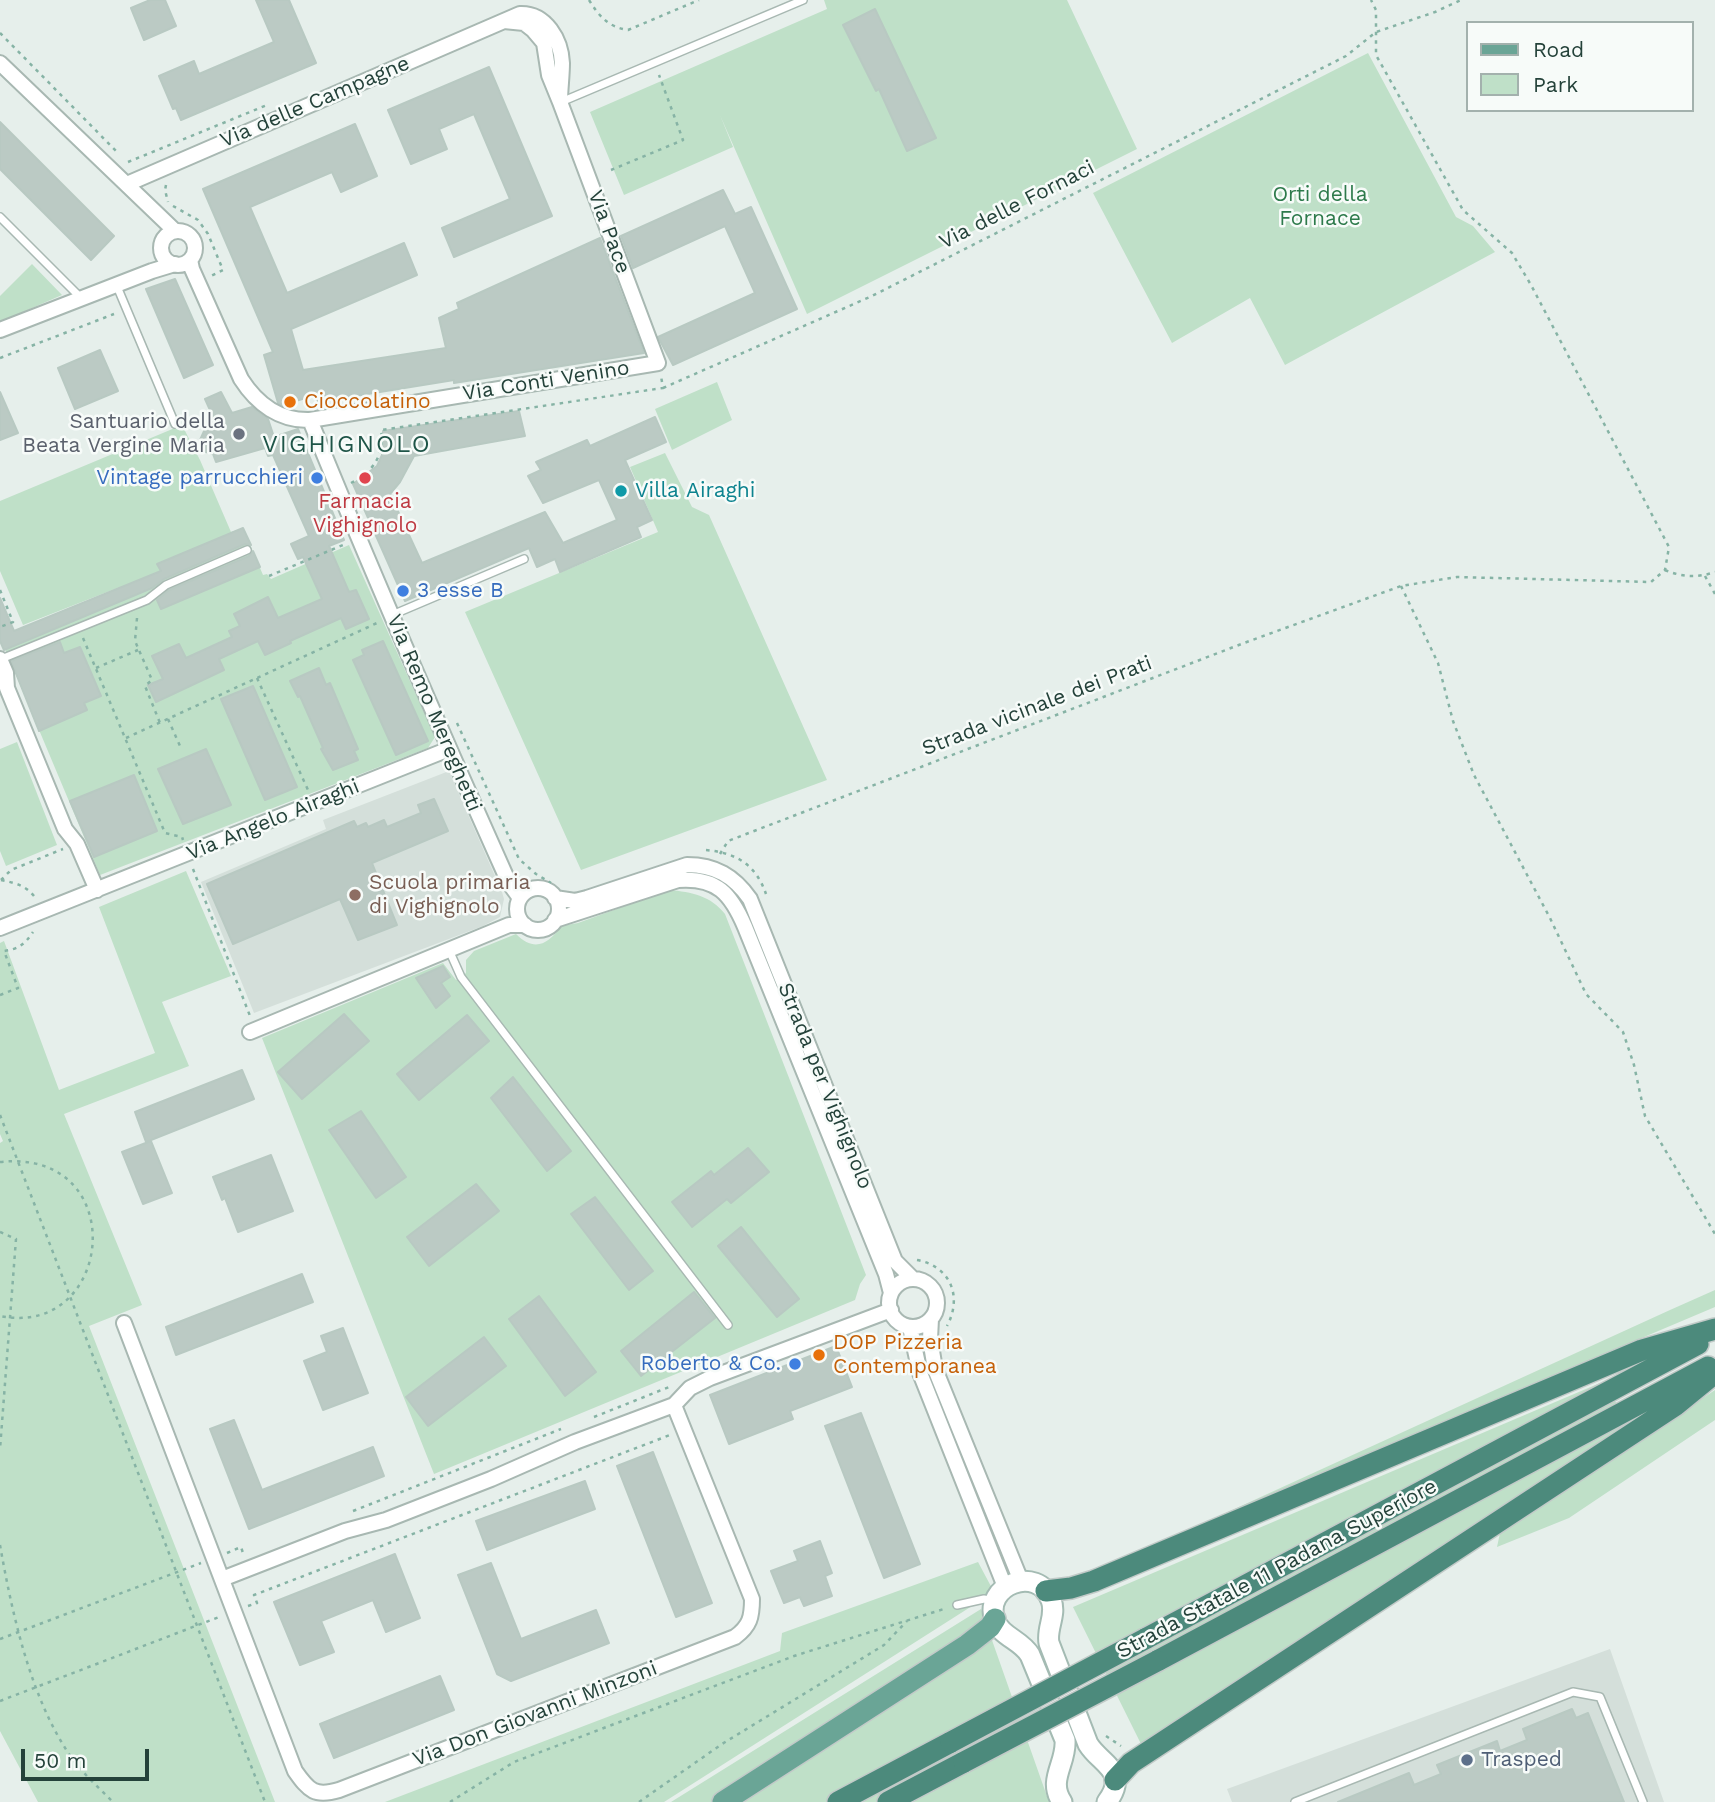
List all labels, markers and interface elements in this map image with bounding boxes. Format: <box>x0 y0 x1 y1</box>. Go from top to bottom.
legend <box>1466 21 1694 112</box>
text: Road <box>1533 37 1584 62</box>
street label: Via delle Campagne <box>217 51 413 153</box>
text: Park <box>1533 72 1578 97</box>
street label: Via delle Fornaci <box>935 155 1099 255</box>
park label: Orti della Fornace <box>1272 182 1368 232</box>
street label: Via Pace <box>582 187 636 277</box>
street label: Via Conti Venino <box>461 355 631 407</box>
place label: Cioccolatino <box>304 389 431 415</box>
marker: Cioccolatino <box>282 394 298 410</box>
place label: Santuario della Beata Vergine Maria <box>22 409 225 459</box>
marker: Santuario della Beata Vergine Maria <box>231 426 247 442</box>
district label: VIGHIGNOLO <box>264 431 430 459</box>
place label: Vintage parrucchieri <box>96 465 303 491</box>
marker: Vintage parrucchieri <box>309 470 325 486</box>
marker: Farmacia Vighignolo <box>357 470 373 486</box>
place label: Villa Airaghi <box>635 478 755 504</box>
marker: Villa Airaghi <box>613 483 629 499</box>
place label: Farmacia Vighignolo <box>313 489 417 539</box>
place label: 3 esse B <box>417 578 504 604</box>
marker: 3 esse B <box>395 583 411 599</box>
street label: Via Remo Mereghetti <box>381 611 487 815</box>
street label: Strada vicinale dei Prati <box>919 651 1155 761</box>
street label: Via Angelo Airaghi <box>183 774 363 866</box>
place label: Scuola primaria di Vighignolo <box>369 870 531 920</box>
marker: Scuola primaria di Vighignolo <box>347 887 363 903</box>
street label: Strada per Vighignolo <box>772 979 878 1193</box>
place label: DOP Pizzeria Contemporanea <box>833 1330 997 1380</box>
marker: DOP Pizzeria Contemporanea <box>811 1347 827 1363</box>
place label: Roberto & Co. <box>641 1351 781 1377</box>
marker: Roberto & Co. <box>787 1356 803 1372</box>
street label: Strada Statale 11 Padana Superiore <box>1113 1474 1441 1664</box>
street label: Via Don Giovanni Minzoni <box>409 1656 661 1772</box>
scale bar <box>24 1736 152 1780</box>
place label: Trasped <box>1481 1747 1562 1773</box>
text: 50 m <box>34 1748 86 1773</box>
marker: Trasped <box>1459 1752 1475 1768</box>

